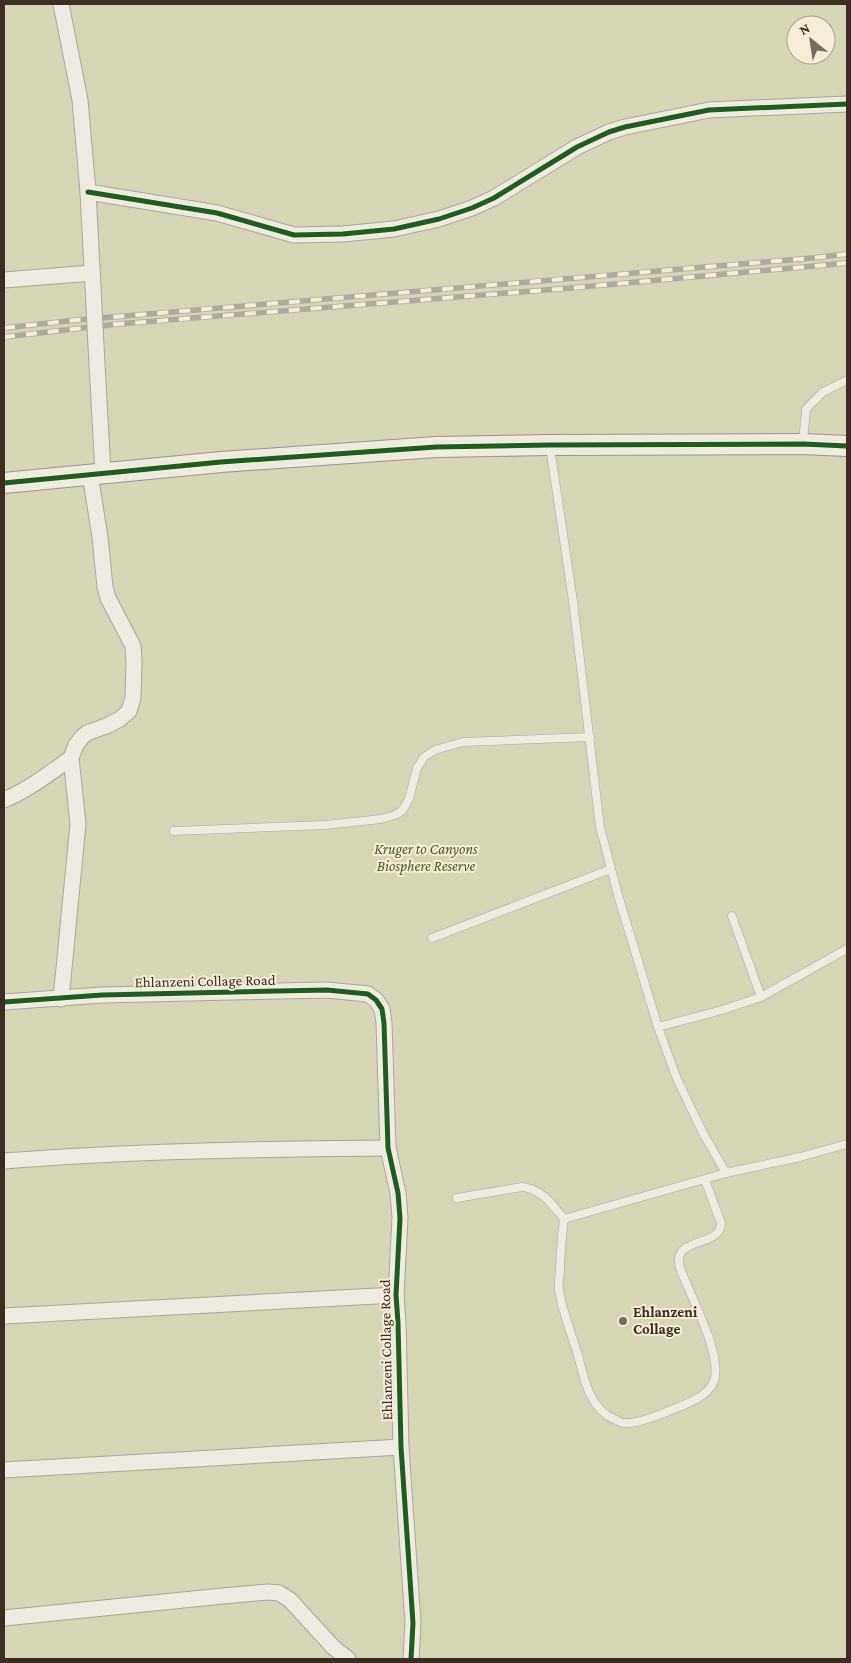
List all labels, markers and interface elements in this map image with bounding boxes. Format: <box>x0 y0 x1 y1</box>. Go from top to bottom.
north arrow <box>786 15 836 65</box>
text: N <box>796 19 813 38</box>
park label: Kruger to Canyons Biosphere Reserve <box>374 841 478 875</box>
street label: Ehlanzeni Collage Road <box>134 972 276 991</box>
street label: Ehlanzeni Collage Road <box>377 1279 396 1421</box>
place label: Ehlanzeni Collage <box>633 1304 698 1337</box>
marker: Ehlanzeni Collage <box>617 1315 629 1327</box>

